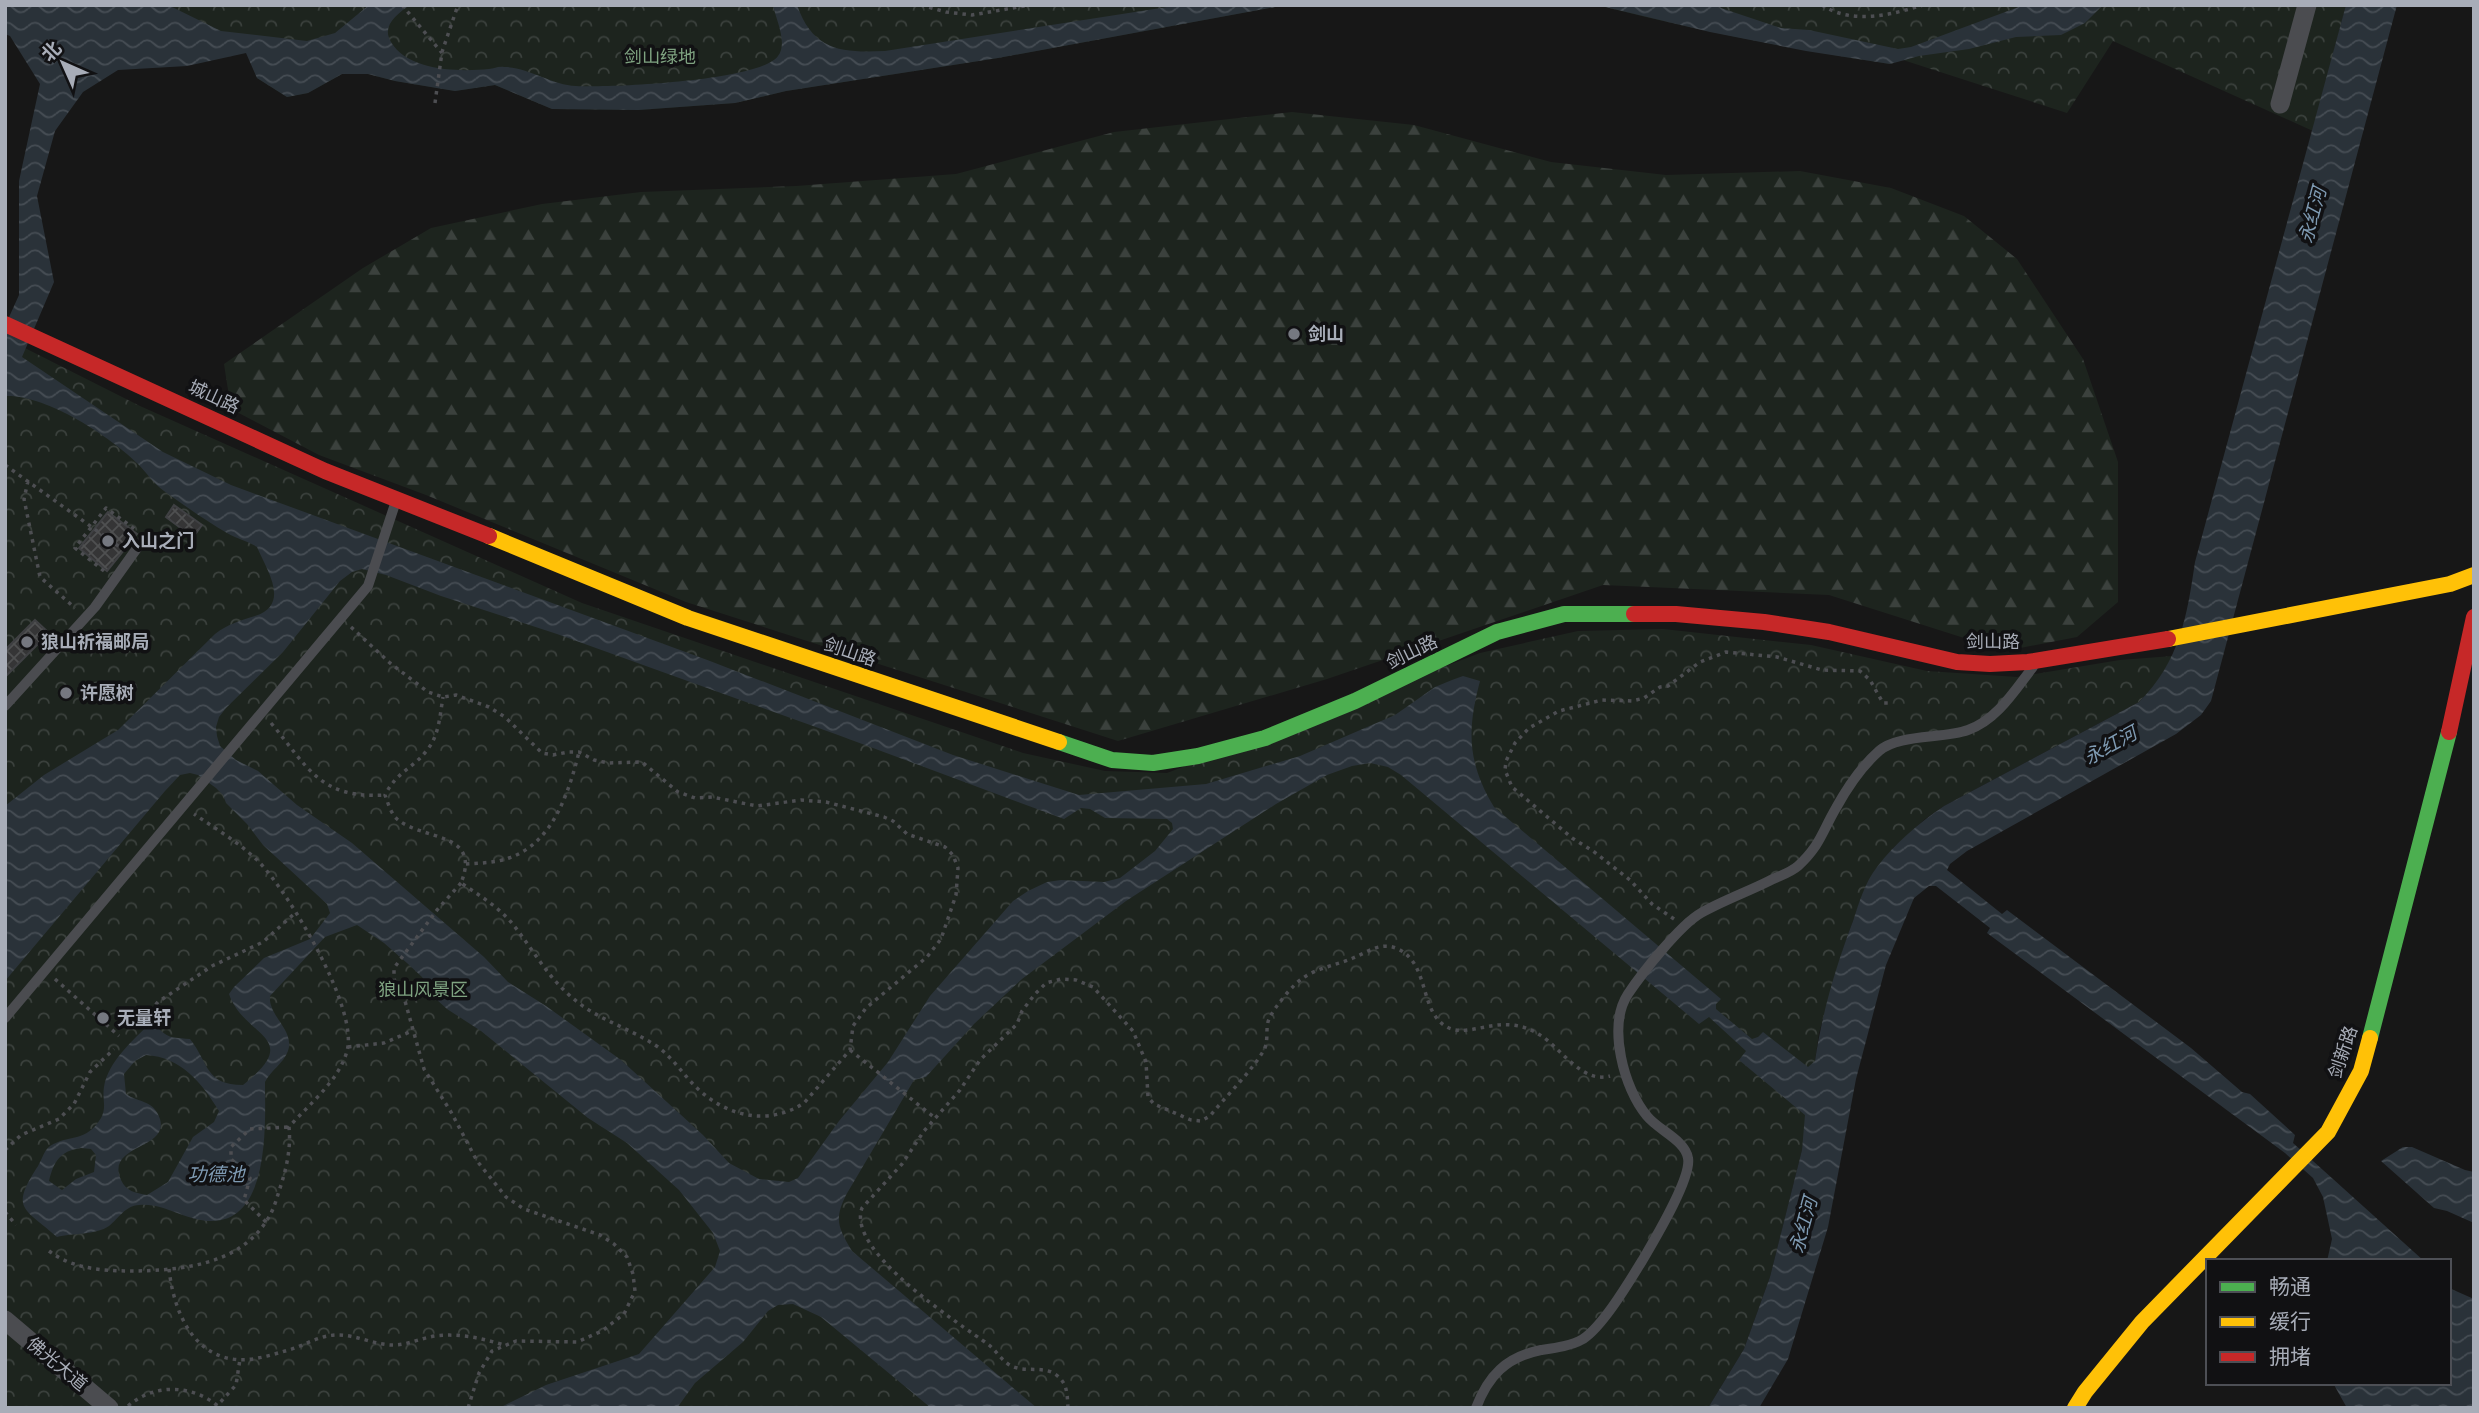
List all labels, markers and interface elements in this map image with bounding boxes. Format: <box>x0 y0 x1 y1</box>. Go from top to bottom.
north arrow <box>28 28 98 98</box>
text: 北 <box>36 36 65 65</box>
park label: 剑山绿地 <box>624 45 696 67</box>
water label: 永红河 <box>2293 181 2331 245</box>
place label: 剑山 <box>1308 322 1344 344</box>
marker: 剑山 <box>1286 326 1302 342</box>
street label: 城山路 <box>185 375 244 417</box>
place label: 入山之门 <box>122 529 194 551</box>
marker: 入山之门 <box>100 533 116 549</box>
street label: 剑山路 <box>1382 629 1441 673</box>
place label: 狼山祈福邮局 <box>41 630 149 652</box>
street label: 剑山路 <box>1966 630 2020 652</box>
street label: 剑山路 <box>821 632 879 670</box>
marker: 狼山祈福邮局 <box>19 634 35 650</box>
place label: 许愿树 <box>80 681 134 703</box>
marker: 许愿树 <box>58 685 74 701</box>
water label: 永红河 <box>2079 719 2144 768</box>
park label: 狼山风景区 <box>378 978 468 1000</box>
place label: 无量轩 <box>117 1006 171 1028</box>
marker: 无量轩 <box>95 1010 111 1026</box>
street label: 剑新路 <box>2323 1023 2361 1081</box>
water label: 功德池 <box>187 1162 246 1185</box>
water label: 永红河 <box>1784 1191 1822 1255</box>
legend <box>2206 1259 2451 1385</box>
text: 畅通 <box>2269 1273 2311 1298</box>
text: 缓行 <box>2269 1308 2311 1333</box>
street label: 佛光大道 <box>23 1332 92 1395</box>
text: 拥堵 <box>2269 1343 2311 1368</box>

